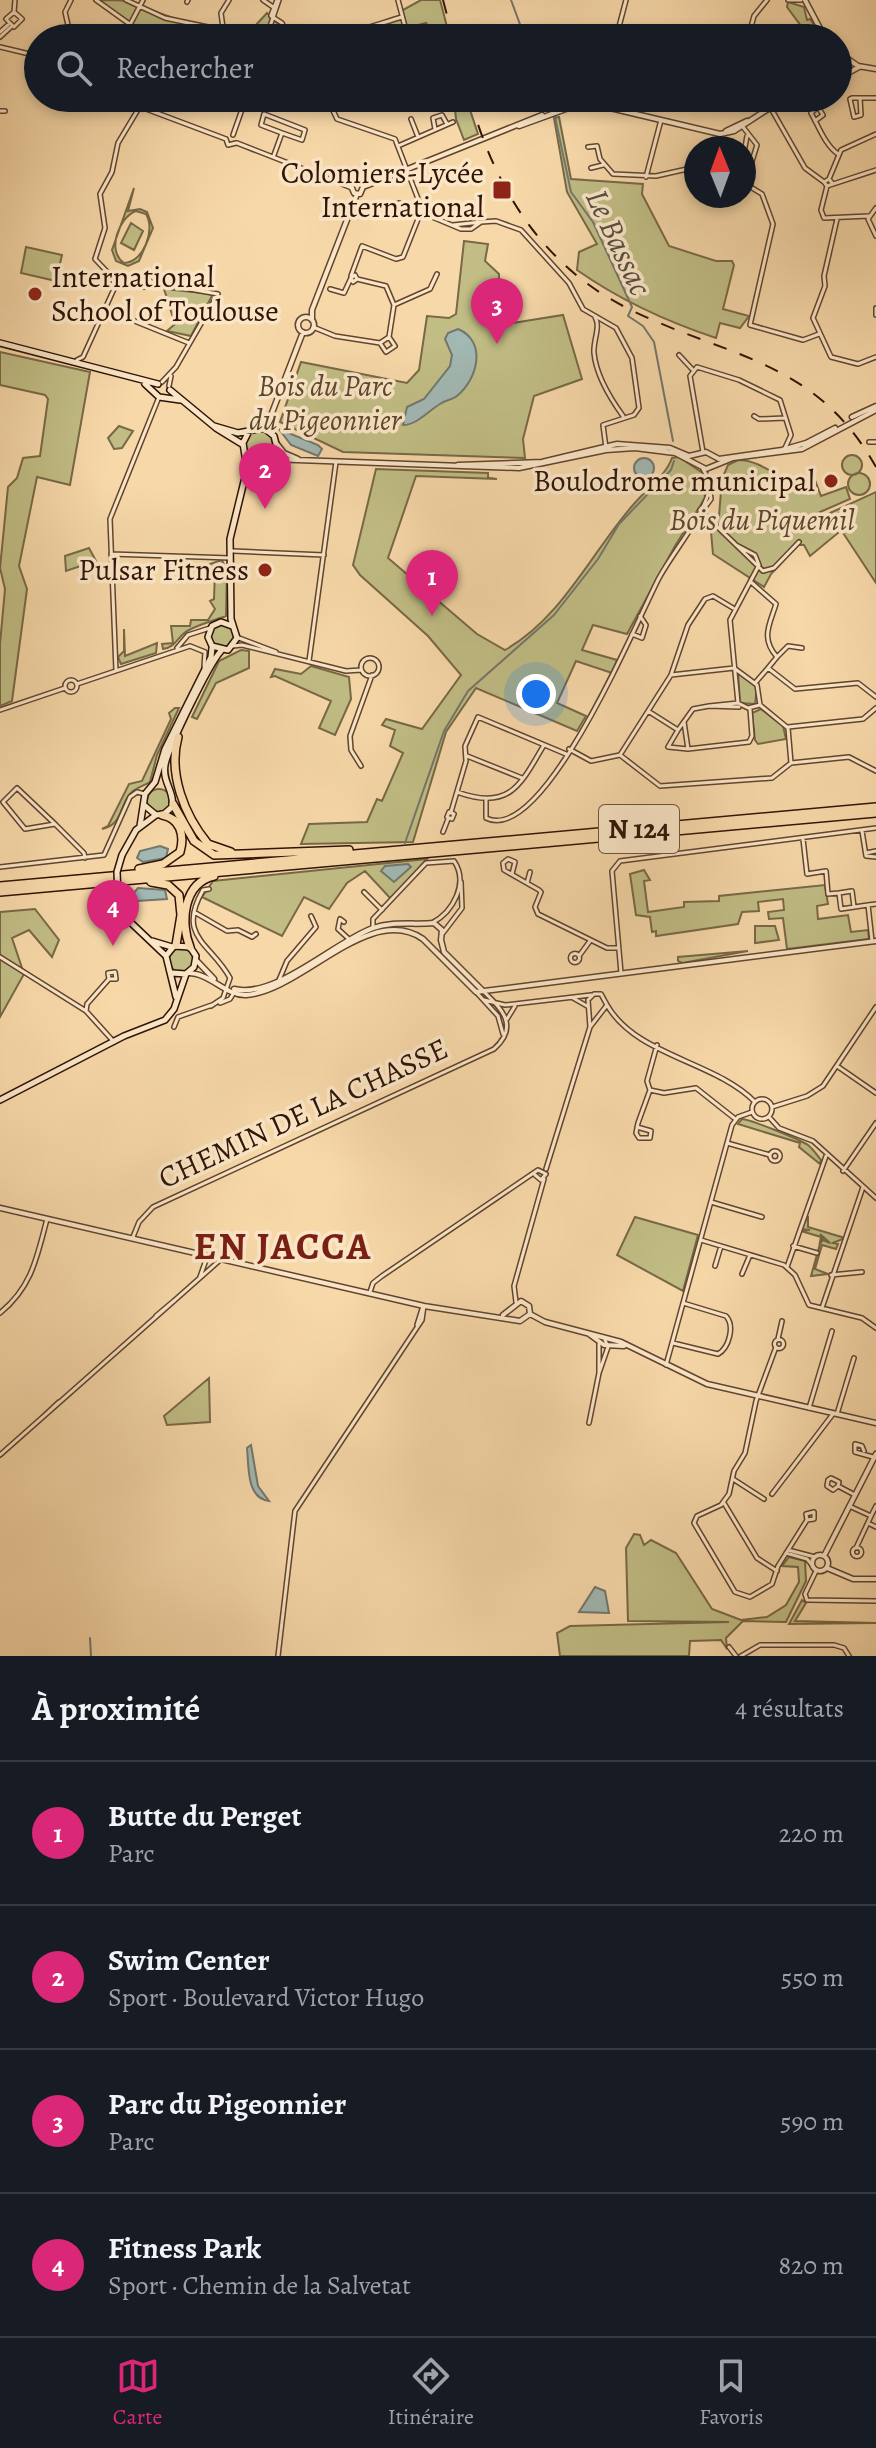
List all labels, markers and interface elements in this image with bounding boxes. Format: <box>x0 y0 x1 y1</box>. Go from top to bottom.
search box <box>24 24 852 112</box>
icon: search <box>52 46 96 90</box>
text: Rechercher <box>116 48 254 88</box>
north arrow <box>684 136 756 208</box>
place label: Colomiers-Lycée International <box>281 153 484 227</box>
marker: Colomiers-Lycée International <box>491 179 513 201</box>
water label: Le Bassac <box>575 182 663 303</box>
place label: International School of Toulouse <box>51 257 279 331</box>
pin: 3 <box>471 278 523 344</box>
marker: International School of Toulouse <box>26 285 44 303</box>
park label: Bois du Parc du Pigeonnier <box>249 366 403 440</box>
pin: 2 <box>239 443 291 509</box>
place label: Boulodrome municipal <box>533 461 815 501</box>
marker: Boulodrome municipal <box>822 472 840 490</box>
park label: Bois du Piquemil <box>669 500 855 540</box>
place label: Pulsar Fitness <box>78 550 249 590</box>
pin: 1 <box>406 550 458 616</box>
marker: Pulsar Fitness <box>256 561 274 579</box>
your location <box>516 674 556 714</box>
road number: N 124 <box>599 805 679 853</box>
pin: 4 <box>87 880 139 946</box>
street label: CHEMIN DE LA CHASSE <box>152 1028 454 1198</box>
district label: EN JACCA <box>194 1220 372 1272</box>
text: À proximité <box>32 1685 200 1732</box>
text: 4 résultats <box>735 1691 844 1726</box>
text: Butte du Perget <box>108 1796 301 1836</box>
text: 1 <box>53 1816 63 1851</box>
text: 220 m <box>779 1816 844 1851</box>
text: Parc <box>108 1836 155 1871</box>
text: Swim Center <box>108 1940 270 1980</box>
text: 2 <box>52 1960 64 1995</box>
text: 550 m <box>781 1960 844 1995</box>
text: Sport · Boulevard Victor Hugo <box>108 1980 424 2015</box>
text: Parc du Pigeonnier <box>108 2084 346 2124</box>
text: 3 <box>52 2104 64 2139</box>
text: 590 m <box>780 2104 844 2139</box>
text: Parc <box>108 2124 155 2159</box>
text: Fitness Park <box>108 2228 261 2268</box>
text: 4 <box>52 2248 64 2283</box>
text: 820 m <box>778 2248 844 2283</box>
text: Sport · Chemin de la Salvetat <box>108 2268 411 2303</box>
tab: Carte <box>113 2354 162 2432</box>
tab: Itinéraire <box>388 2354 474 2432</box>
tab: Favoris <box>699 2354 763 2432</box>

